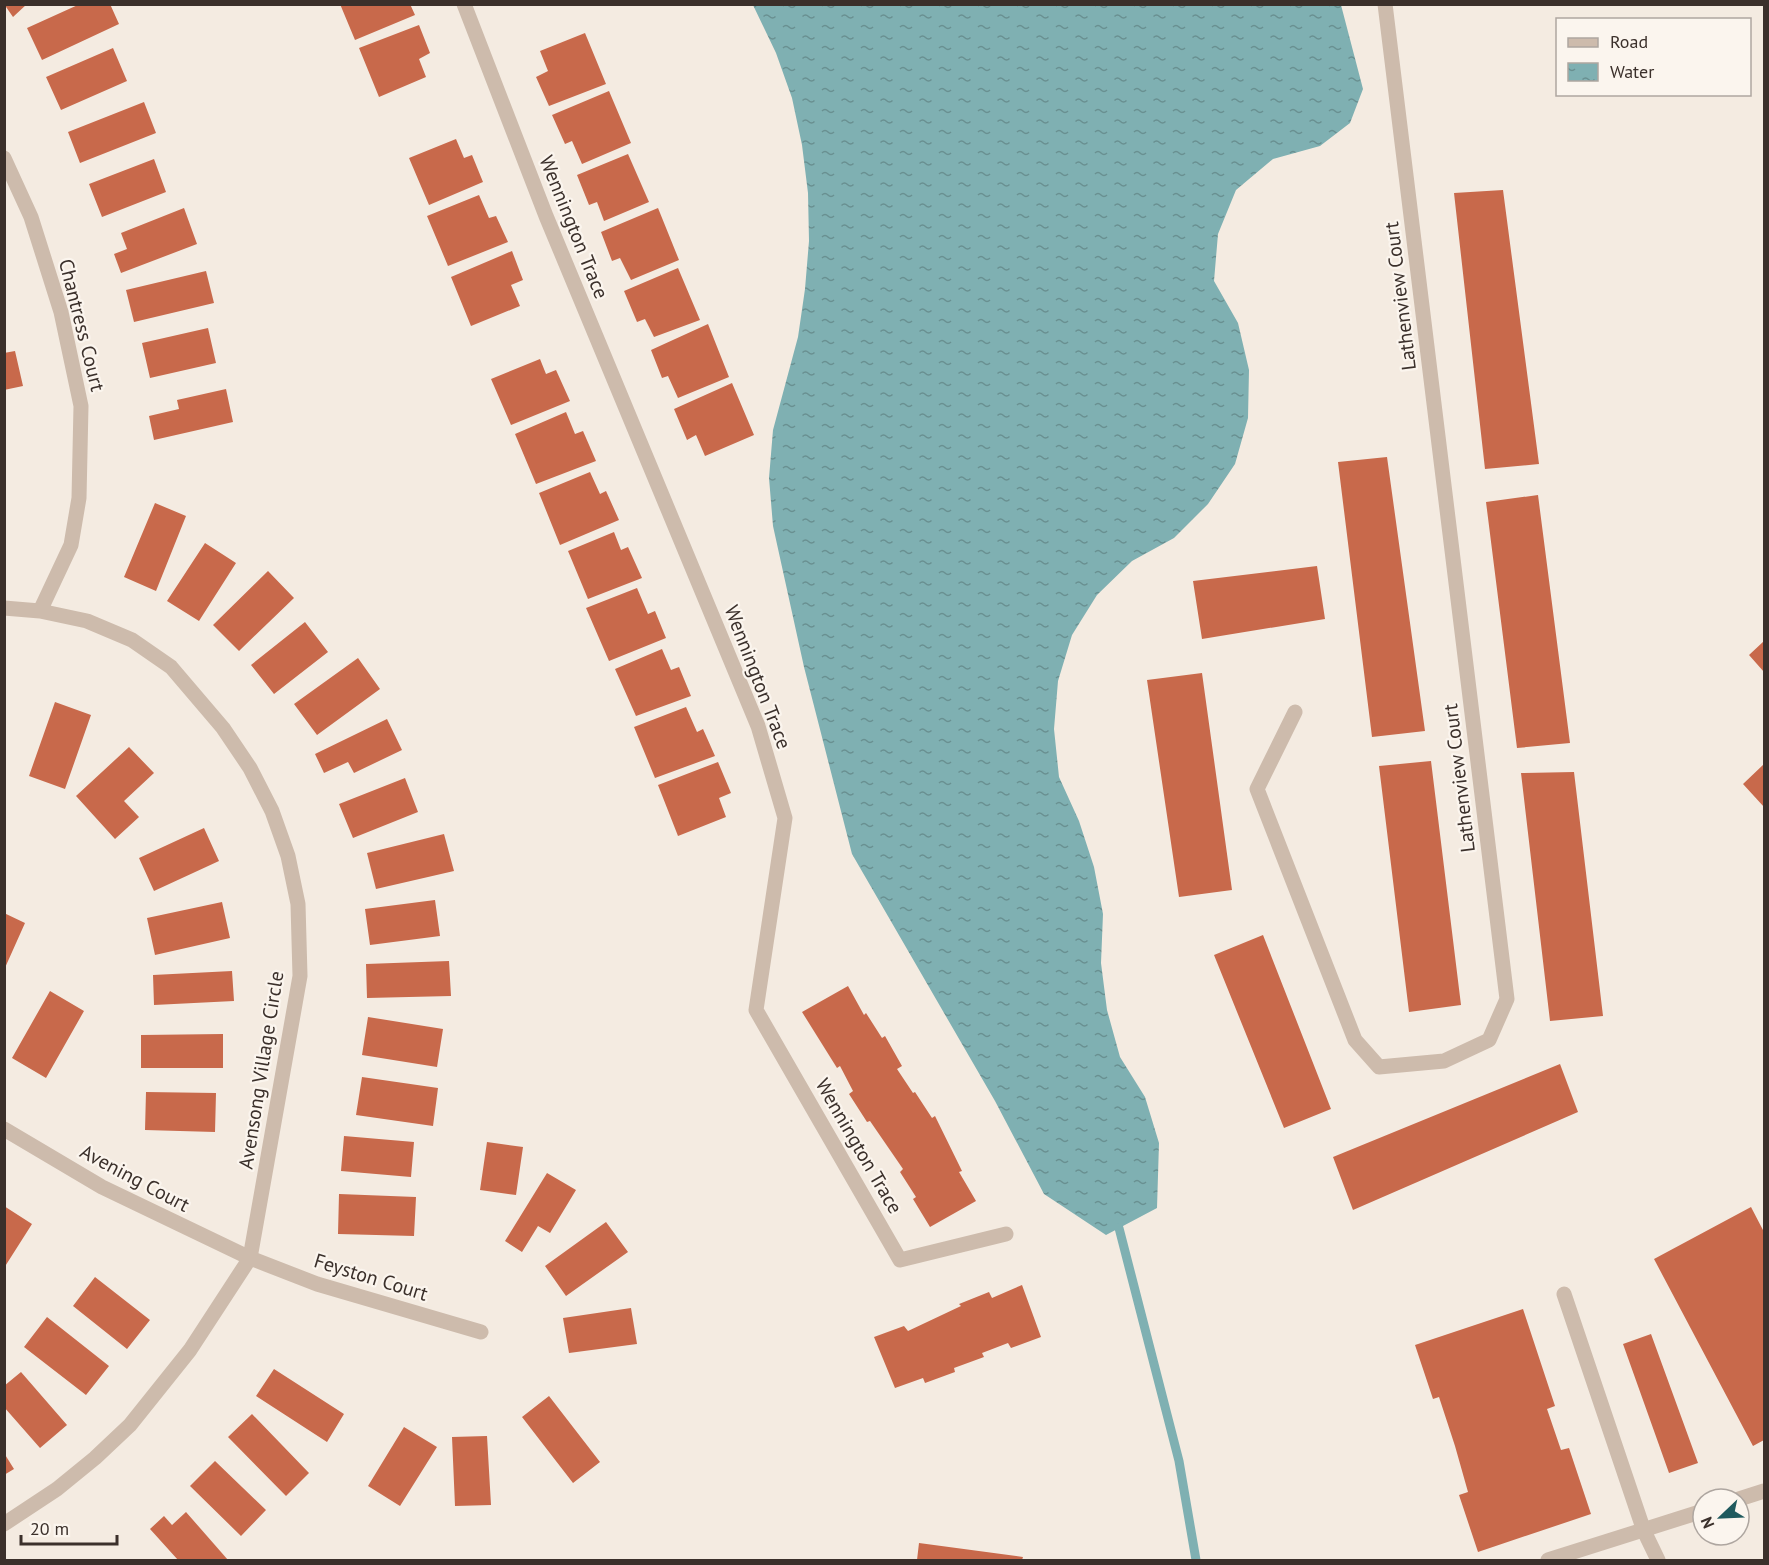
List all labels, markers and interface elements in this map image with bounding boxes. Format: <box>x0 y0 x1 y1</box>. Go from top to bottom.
legend <box>1556 18 1751 96</box>
text: Road <box>1610 30 1648 53</box>
text: Water <box>1610 60 1654 83</box>
street label: Wennington Trace <box>533 152 615 302</box>
street label: Lathenview Court <box>1378 220 1422 372</box>
street label: Chantress Court <box>53 256 111 394</box>
street label: Wennington Trace <box>719 601 797 753</box>
street label: Lathenview Court <box>1437 702 1481 854</box>
street label: Avensong Village Circle <box>232 969 290 1171</box>
street label: Wennington Trace <box>810 1074 908 1218</box>
street label: Avening Court <box>76 1138 194 1218</box>
street label: Feyston Court <box>311 1247 431 1307</box>
north arrow <box>1691 1487 1751 1547</box>
scale bar <box>21 1508 117 1546</box>
text: N <box>1696 1514 1718 1532</box>
text: 20 m <box>30 1517 69 1540</box>

